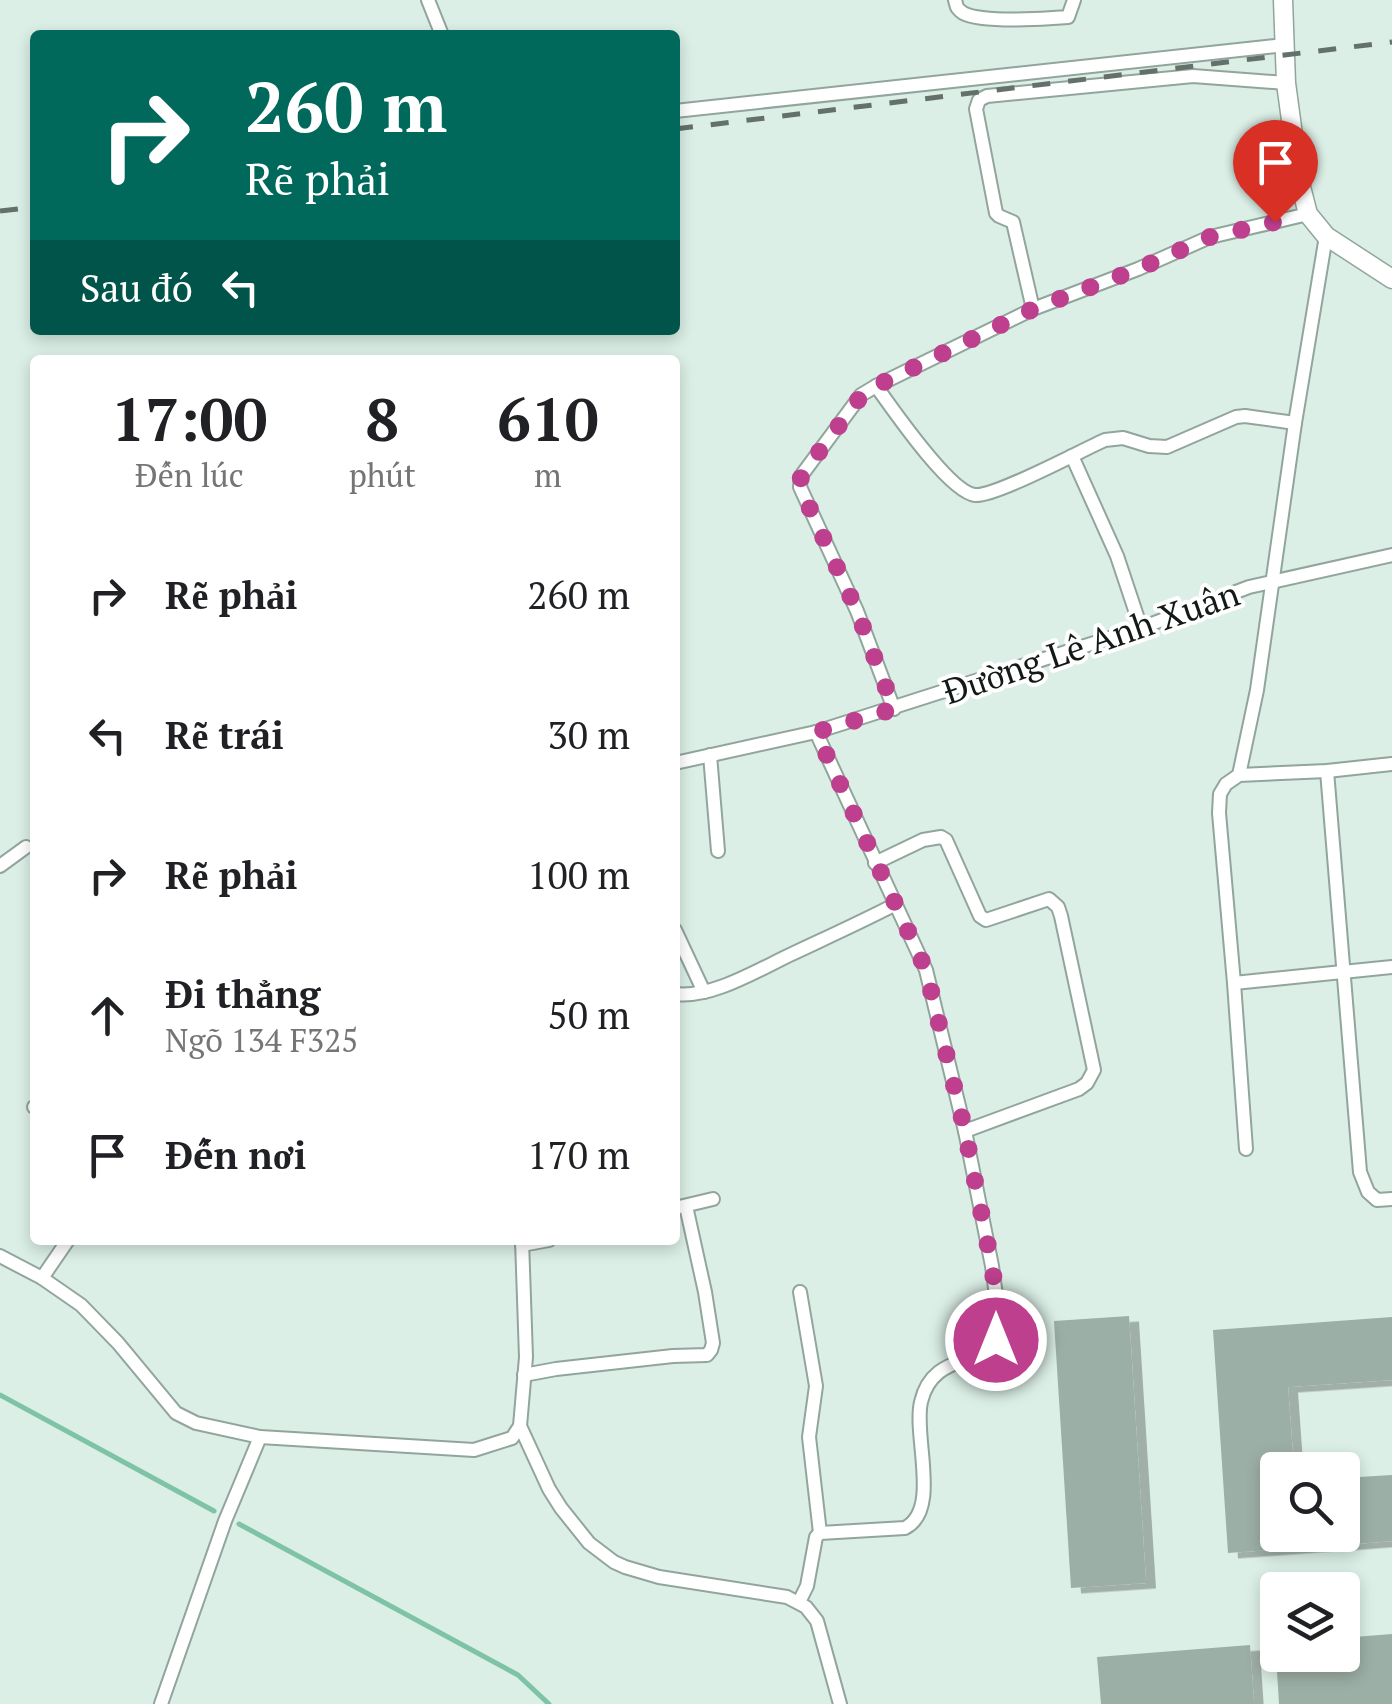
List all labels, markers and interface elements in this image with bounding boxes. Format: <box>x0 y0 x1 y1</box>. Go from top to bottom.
text: 260 m <box>245 59 447 152</box>
icon: right <box>80 70 210 200</box>
pin <box>1233 120 1318 223</box>
icon: arrive <box>1248 135 1303 190</box>
text: Rẽ phải <box>245 148 390 208</box>
icon: left <box>213 260 268 315</box>
text: Sau đó <box>80 263 193 313</box>
text: 17:00 <box>111 379 267 458</box>
text: 8 <box>365 379 399 458</box>
text: 610 <box>497 379 599 458</box>
text: Đến lúc <box>135 454 244 496</box>
text: phút <box>349 454 416 496</box>
text: m <box>534 454 562 496</box>
icon: right <box>80 568 135 623</box>
text: Rẽ phải <box>165 570 298 620</box>
text: 260 m <box>527 570 630 620</box>
street label: Đường Lê Anh Xuân <box>937 570 1245 714</box>
icon: left <box>80 708 135 763</box>
text: Rẽ trái <box>165 710 284 760</box>
text: 30 m <box>547 710 630 760</box>
icon: right <box>80 848 135 903</box>
text: Rẽ phải <box>165 850 298 900</box>
text: 100 m <box>527 850 630 900</box>
text: Đi thẳng <box>165 969 320 1019</box>
icon: ahead <box>80 988 135 1043</box>
text: 50 m <box>547 990 630 1040</box>
text: Ngõ 134 F325 <box>165 1019 358 1061</box>
icon: arrive <box>80 1128 135 1183</box>
text: Đến nơi <box>165 1130 306 1180</box>
text: 170 m <box>527 1130 630 1180</box>
position arrow <box>944 1288 1048 1392</box>
map controls <box>1260 1452 1360 1672</box>
button: search <box>1260 1452 1360 1552</box>
button: layers <box>1260 1572 1360 1672</box>

